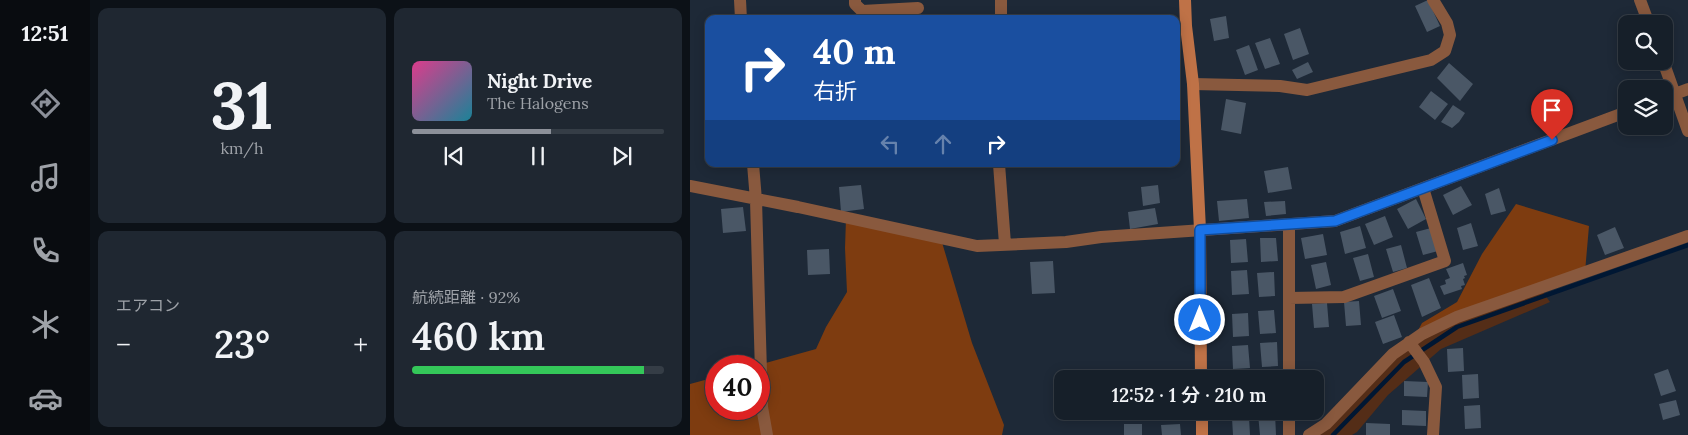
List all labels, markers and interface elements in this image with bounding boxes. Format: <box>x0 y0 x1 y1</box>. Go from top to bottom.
map controls <box>1618 15 1673 135</box>
button: search <box>1618 15 1673 70</box>
text: 12:51 <box>22 19 68 47</box>
text: 40 m <box>813 29 896 74</box>
icon: right <box>730 35 795 100</box>
text: 31 <box>211 64 273 147</box>
text: Night Drive <box>487 69 592 93</box>
text: 右折 <box>813 77 857 105</box>
button: layers <box>1618 80 1673 135</box>
icon: directions <box>28 86 63 121</box>
pin <box>1531 89 1573 140</box>
text: The Halogens <box>487 93 589 113</box>
icon: arrive <box>1538 96 1566 124</box>
icon: left <box>876 130 904 158</box>
icon: ahead <box>929 130 957 158</box>
icon: right <box>982 130 1010 158</box>
text: km/h <box>220 138 264 158</box>
icon: previous <box>440 142 468 170</box>
icon: pause <box>524 142 552 170</box>
icon: next <box>608 142 636 170</box>
icon: music <box>28 160 63 195</box>
icon: phone <box>28 233 63 268</box>
text: 航続距離 · 92% <box>412 287 520 307</box>
position arrow <box>1173 293 1225 345</box>
text: エアコン <box>116 295 180 315</box>
icon: climate <box>28 307 63 342</box>
text: 460 km <box>412 312 545 360</box>
text: 23° <box>214 320 270 368</box>
text: − <box>116 327 131 363</box>
text: + <box>353 327 368 363</box>
speed limit sign: 40 <box>705 355 770 420</box>
icon: car <box>28 381 63 416</box>
text: 12:52 · 1 分 · 210 m <box>1111 383 1267 407</box>

